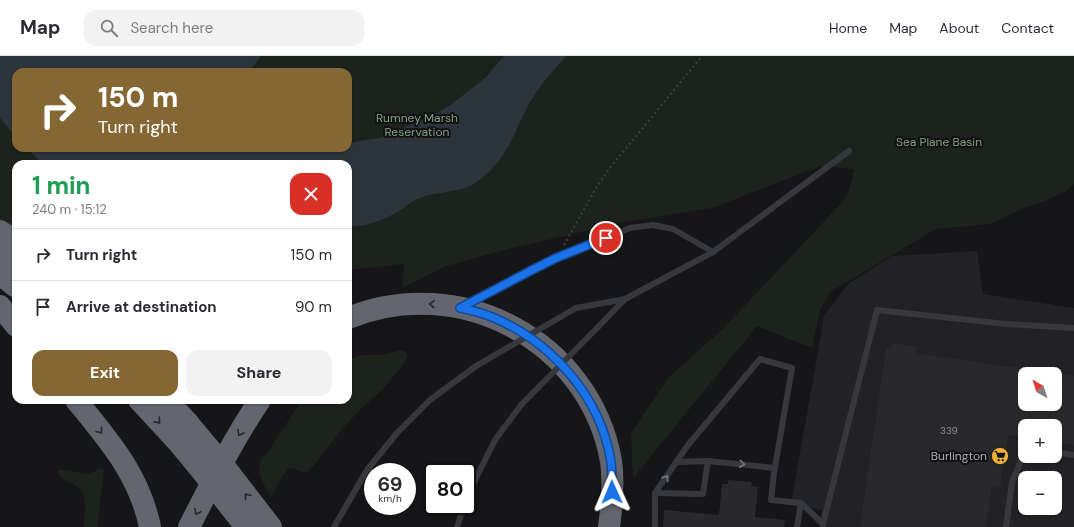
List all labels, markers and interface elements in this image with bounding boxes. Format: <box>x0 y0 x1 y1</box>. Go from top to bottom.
search box <box>84 10 364 46</box>
text: Map <box>20 15 60 40</box>
icon: search <box>98 17 120 39</box>
text: Search here <box>130 18 213 38</box>
text: Home <box>829 19 867 37</box>
text: Map <box>889 19 917 37</box>
text: About <box>939 19 979 37</box>
text: Contact <box>1001 19 1054 37</box>
text: 150 m <box>98 79 178 116</box>
icon: right <box>32 84 84 136</box>
park label: Rumney Marsh Reservation <box>376 110 458 140</box>
text: Turn right <box>98 115 178 139</box>
park label: Sea Plane Basin <box>896 134 982 150</box>
text: 1 min <box>32 170 90 201</box>
button: close <box>290 173 332 215</box>
text: 240 m · 15:12 <box>32 201 107 218</box>
pin <box>589 221 623 255</box>
icon: arrive <box>595 227 617 249</box>
icon: right <box>32 244 54 266</box>
text: Turn right <box>66 245 137 265</box>
text: 150 m <box>291 245 332 265</box>
icon: arrive <box>32 296 54 318</box>
text: Arrive at destination <box>66 297 217 317</box>
text: 90 m <box>295 297 332 317</box>
one-way arrow <box>429 299 435 308</box>
button: Exit <box>32 350 178 396</box>
button: Share <box>186 350 332 396</box>
north arrow <box>1018 367 1062 411</box>
map controls <box>1018 367 1062 515</box>
one-way arrow <box>153 416 160 423</box>
button: + <box>1018 419 1062 463</box>
house number: 339 <box>940 424 958 437</box>
one-way arrow <box>96 426 103 433</box>
one-way arrow <box>237 429 244 436</box>
supermarket icon: Burlington <box>990 446 1010 466</box>
place label: Burlington <box>931 448 987 464</box>
one-way arrow <box>739 460 745 469</box>
speed limit sign: 80 <box>424 463 476 515</box>
text: 69 <box>378 471 402 497</box>
position arrow <box>591 471 633 513</box>
button: − <box>1018 471 1062 515</box>
one-way arrow <box>661 475 669 482</box>
text: km/h <box>378 492 402 505</box>
one-way arrow <box>245 493 252 500</box>
one-way arrow <box>194 508 202 515</box>

